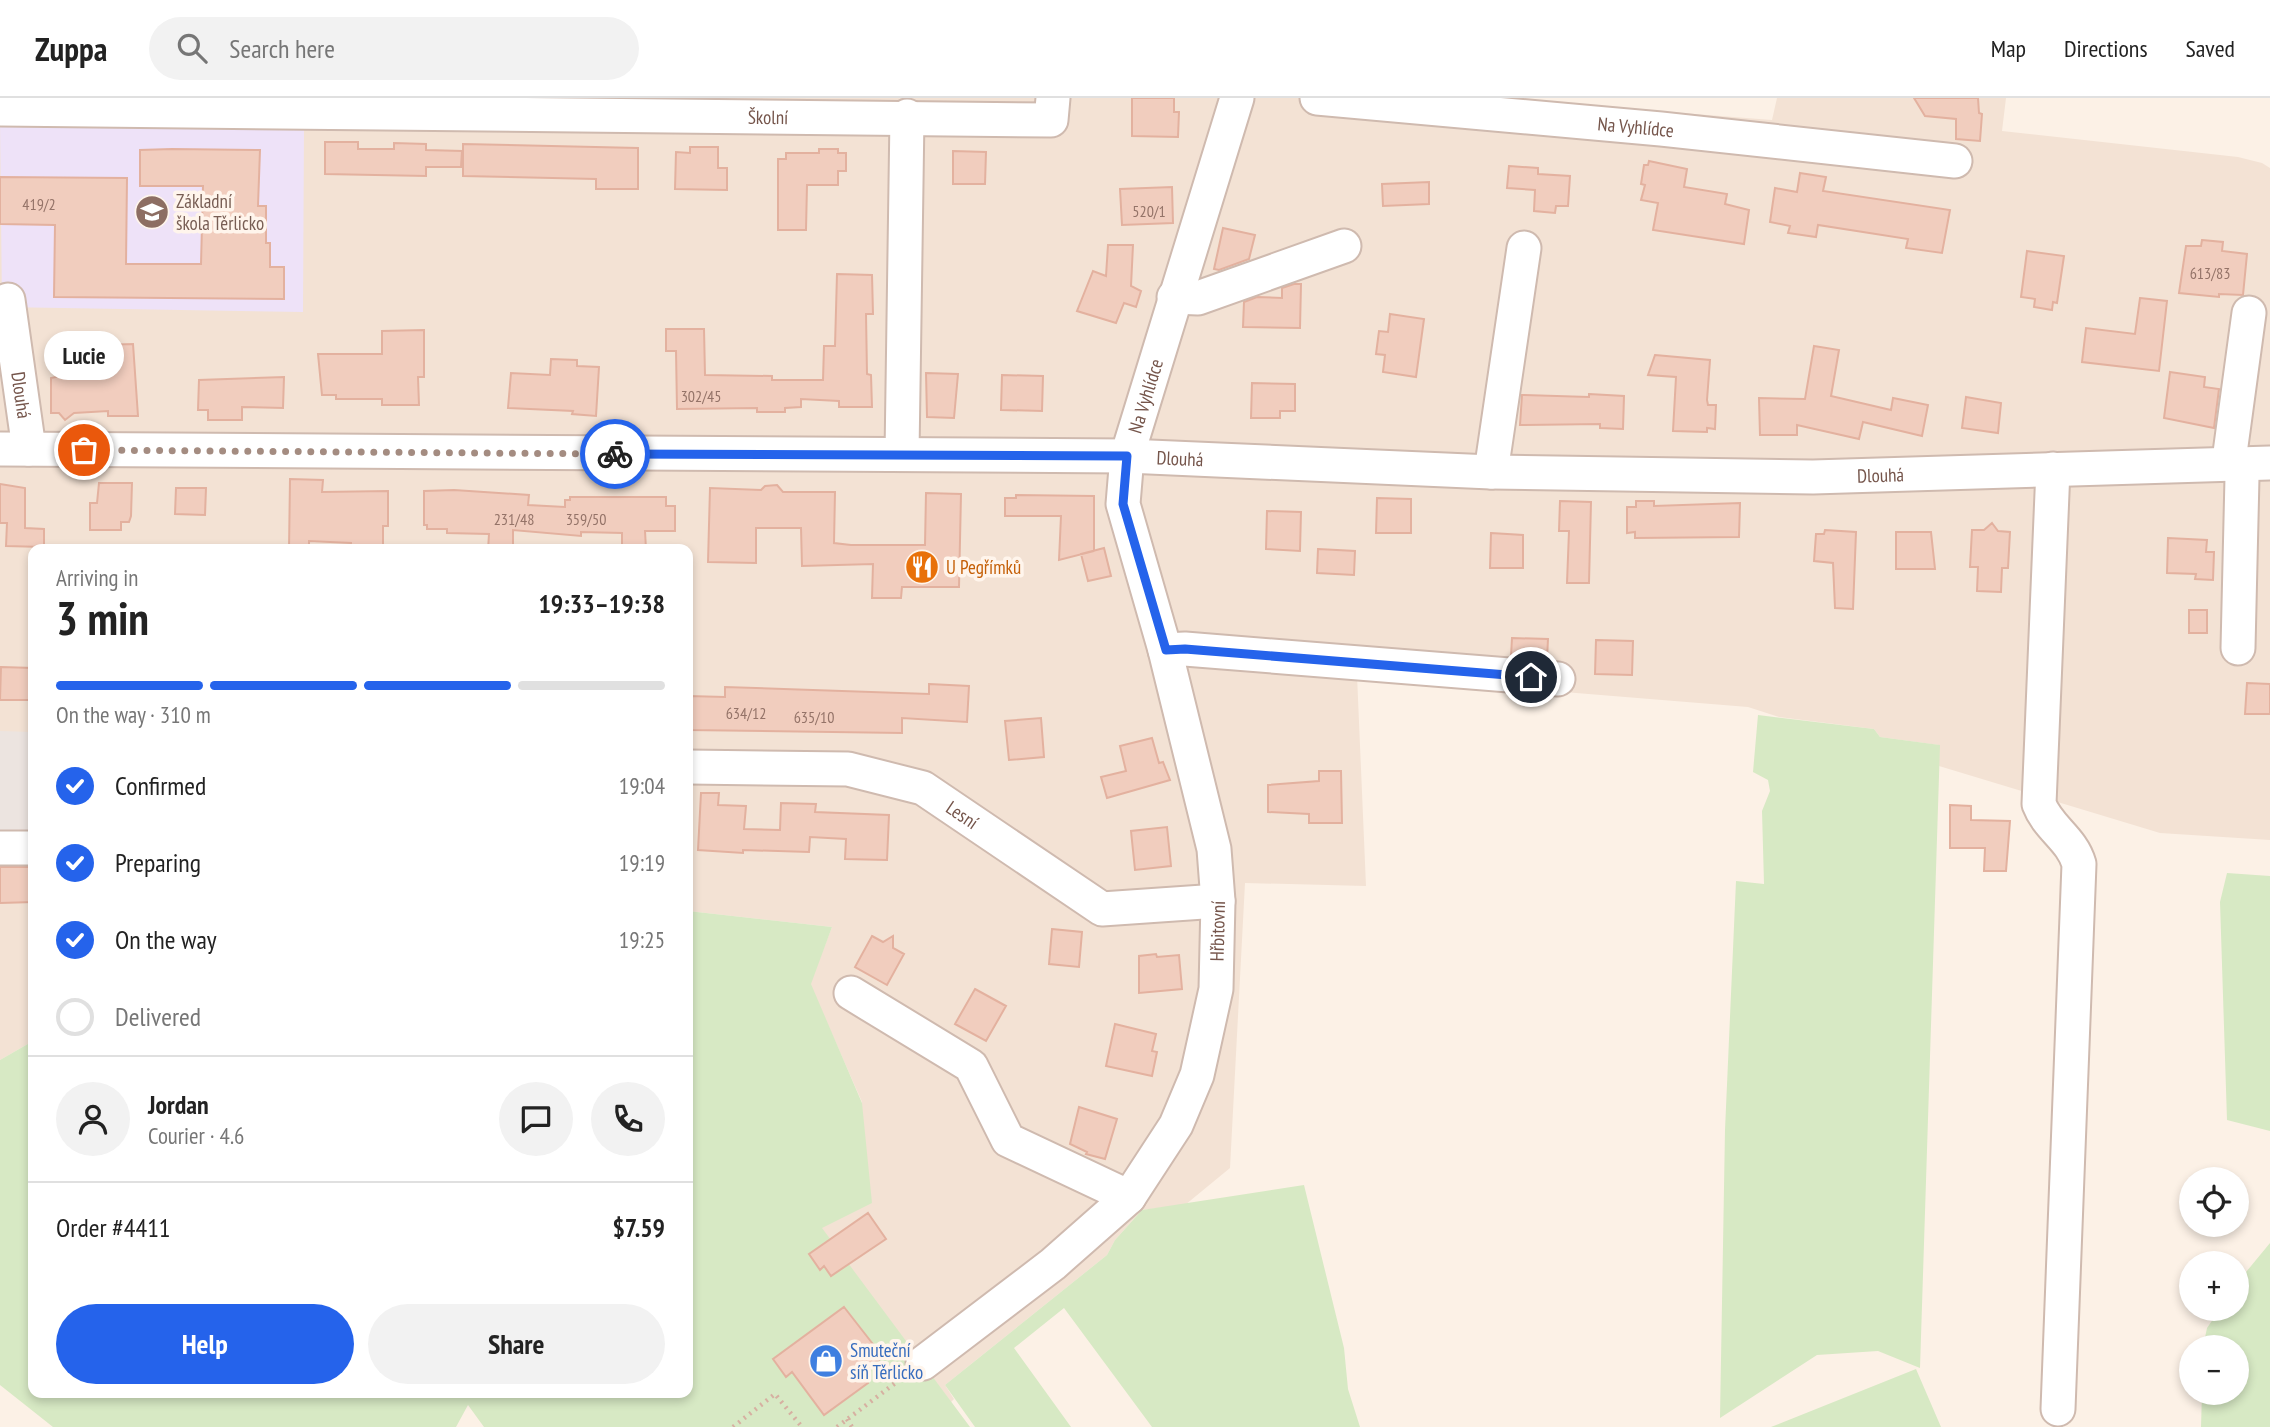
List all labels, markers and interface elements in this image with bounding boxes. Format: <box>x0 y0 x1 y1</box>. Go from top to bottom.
search box <box>149 17 639 80</box>
text: Zuppa <box>35 27 107 70</box>
icon: search <box>173 29 211 67</box>
text: Search here <box>229 32 335 65</box>
text: Map <box>1991 33 2026 64</box>
text: Directions <box>2064 33 2148 64</box>
text: Saved <box>2186 33 2235 64</box>
street label: Školní <box>748 105 788 129</box>
street label: Na Vyhlídce <box>1597 111 1675 142</box>
place label: Základní škola Těrlicko <box>176 189 264 235</box>
school or university icon: Základní škola Těrlicko <box>133 193 171 231</box>
house number: 419/2 <box>22 194 56 214</box>
house number: 520/1 <box>1132 201 1166 221</box>
house number: 613/83 <box>2190 263 2230 283</box>
callout: Lucie <box>44 331 124 380</box>
text: Lucie <box>62 341 106 370</box>
street label: Na Vyhlídce <box>1123 356 1168 436</box>
street label: Dlouhá <box>6 370 37 420</box>
house number: 302/45 <box>681 386 721 406</box>
courier <box>580 419 650 489</box>
pin <box>54 420 114 480</box>
icon: bag <box>65 431 103 469</box>
icon: bike <box>596 435 634 473</box>
street label: Dlouhá <box>1156 445 1204 471</box>
street label: Dlouhá <box>1857 462 1904 488</box>
house number: 231/48 <box>494 509 534 529</box>
house number: 359/50 <box>566 509 606 529</box>
restaurant icon: U Pegřímků <box>903 548 941 586</box>
place label: U Pegřímků <box>946 555 1021 579</box>
text: Arriving in <box>56 563 138 592</box>
text: 19:33–19:38 <box>538 587 665 620</box>
text: 3 min <box>56 588 149 648</box>
pin <box>1501 647 1561 707</box>
icon: home <box>1512 658 1550 696</box>
text: On the way · 310 m <box>56 700 211 729</box>
house number: 634/12 <box>726 703 766 723</box>
house number: 635/10 <box>794 707 834 727</box>
icon: check <box>56 767 94 805</box>
text: Confirmed <box>115 769 206 802</box>
text: 19:04 <box>619 771 665 800</box>
street label: Lesní <box>942 795 983 834</box>
icon: check <box>56 844 94 882</box>
text: Preparing <box>115 846 201 879</box>
text: 19:19 <box>619 848 665 877</box>
street label: Hřbitovní <box>1205 900 1230 962</box>
icon: check <box>56 921 94 959</box>
text: On the way <box>115 923 217 956</box>
text: 19:25 <box>619 925 665 954</box>
text: Delivered <box>115 1000 201 1033</box>
button: person <box>56 1082 130 1156</box>
button: chat <box>499 1082 573 1156</box>
button: phone <box>591 1082 665 1156</box>
text: Jordan <box>148 1088 209 1121</box>
text: Courier · 4.6 <box>148 1121 244 1150</box>
map controls <box>2179 1167 2249 1405</box>
button: locate <box>2179 1167 2249 1237</box>
text: Order #4411 <box>56 1211 171 1244</box>
text: $7.59 <box>612 1211 665 1244</box>
button: + <box>2179 1251 2249 1321</box>
button: Help <box>56 1304 354 1384</box>
button: Share <box>368 1304 665 1384</box>
button: − <box>2179 1335 2249 1405</box>
place label: Smuteční síň Těrlicko <box>850 1338 923 1384</box>
shop icon: Smuteční síň Těrlicko <box>807 1342 845 1380</box>

